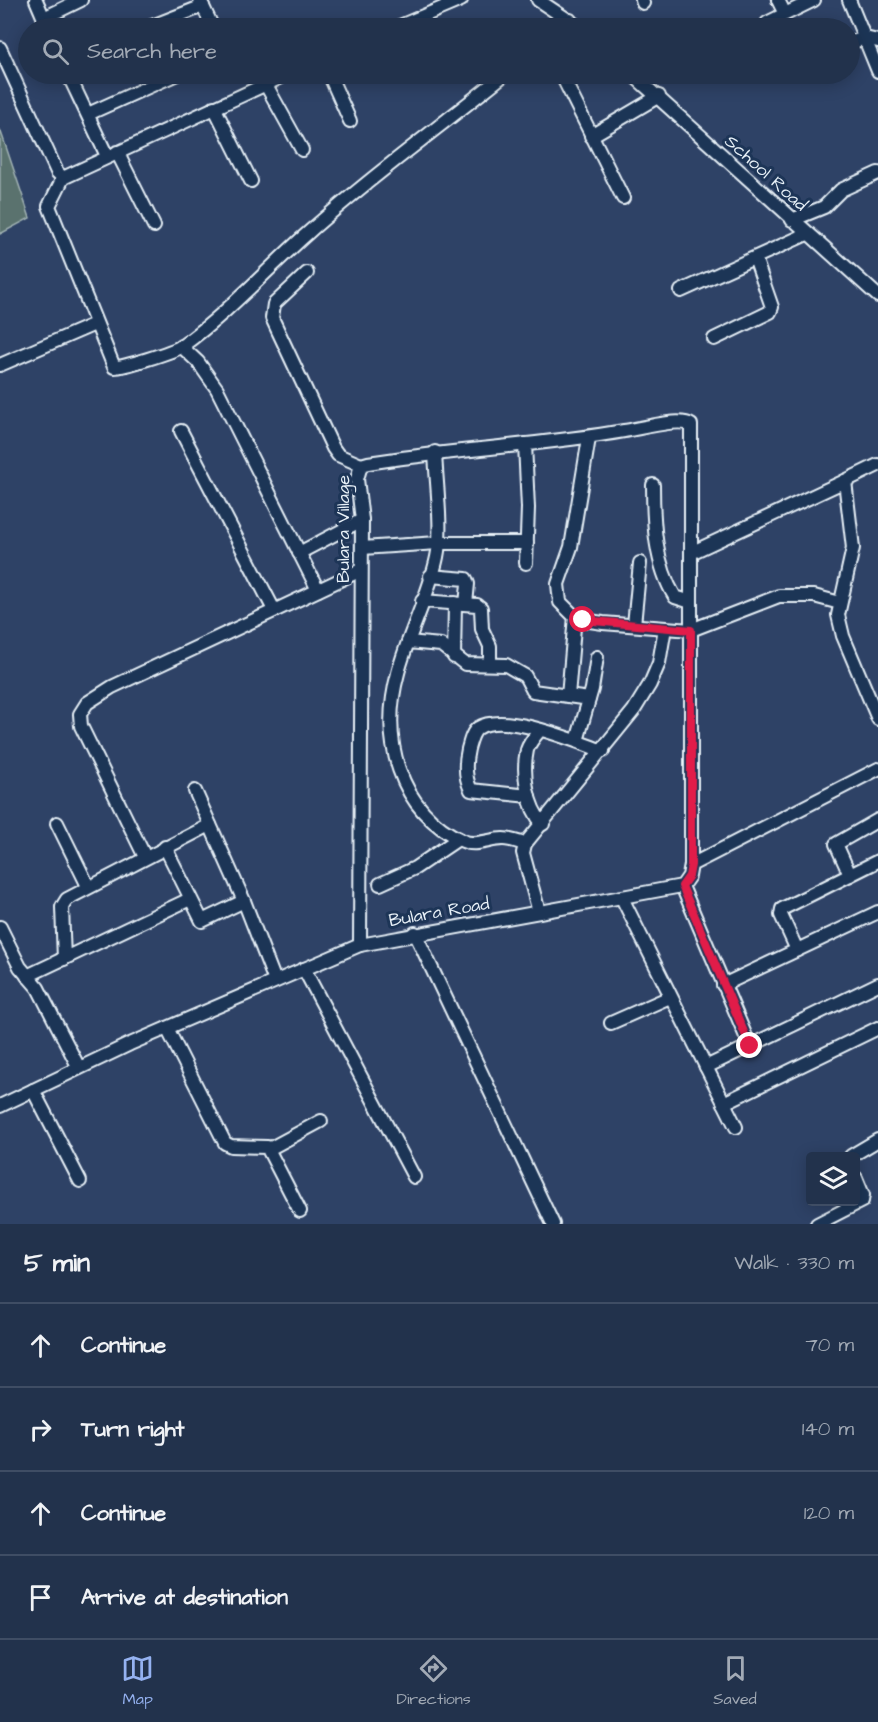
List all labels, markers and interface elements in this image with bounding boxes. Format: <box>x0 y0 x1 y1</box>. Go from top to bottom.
search box <box>18 18 860 84</box>
icon: search <box>39 35 72 68</box>
text: Search here <box>87 36 217 67</box>
street label: School Road <box>719 129 813 217</box>
street label: Bulara Village <box>331 475 357 583</box>
route start <box>569 606 595 632</box>
street label: Bulara Road <box>387 891 491 933</box>
route end <box>736 1032 762 1058</box>
map controls <box>806 1152 860 1206</box>
button: layers <box>806 1152 860 1206</box>
text: 5 min <box>24 1245 90 1281</box>
text: Walk · 330 m <box>734 1249 854 1277</box>
icon: ahead <box>24 1329 57 1362</box>
text: Continue <box>81 1330 166 1361</box>
text: 70 m <box>806 1331 854 1359</box>
icon: right <box>24 1413 57 1446</box>
text: Turn right <box>81 1414 184 1445</box>
text: 140 m <box>802 1415 854 1443</box>
icon: ahead <box>24 1497 57 1530</box>
text: Continue <box>81 1498 166 1529</box>
text: 120 m <box>804 1499 854 1527</box>
icon: arrive <box>24 1581 57 1614</box>
text: Arrive at destination <box>81 1582 288 1613</box>
tab: Map <box>121 1652 154 1710</box>
tab: Directions <box>397 1652 471 1710</box>
tab: Saved <box>713 1652 757 1710</box>

